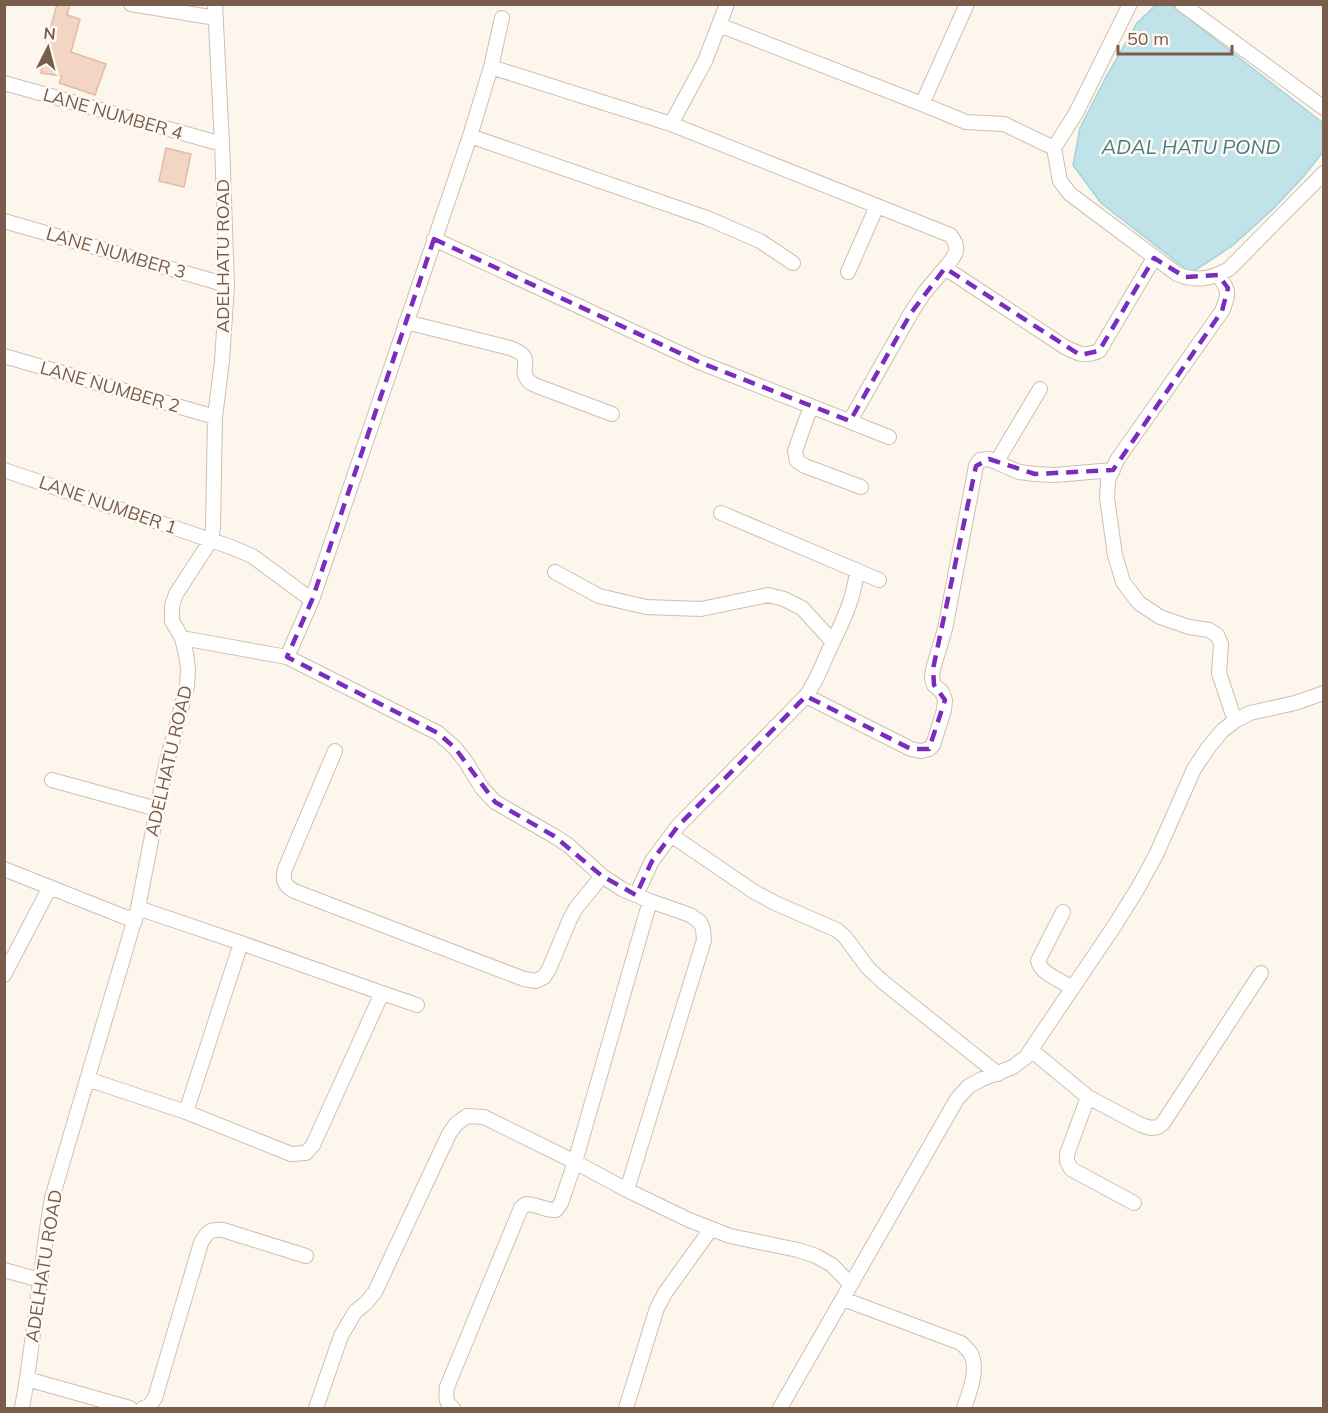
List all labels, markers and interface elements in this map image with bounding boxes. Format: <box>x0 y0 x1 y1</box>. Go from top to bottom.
north arrow <box>18 18 78 78</box>
scale bar <box>1118 18 1232 56</box>
text: N <box>43 23 57 44</box>
text: 50 m <box>1127 27 1169 50</box>
street label: LANE NUMBER 4 <box>41 83 186 145</box>
water label: ADAL HATU POND <box>1101 134 1280 159</box>
street label: ADELHATU ROAD <box>211 179 234 333</box>
street label: LANE NUMBER 3 <box>44 222 189 283</box>
street label: LANE NUMBER 2 <box>38 356 183 417</box>
street label: LANE NUMBER 1 <box>36 470 180 539</box>
street label: ADELHATU ROAD <box>140 683 197 839</box>
street label: ADELHATU ROAD <box>20 1188 67 1344</box>

